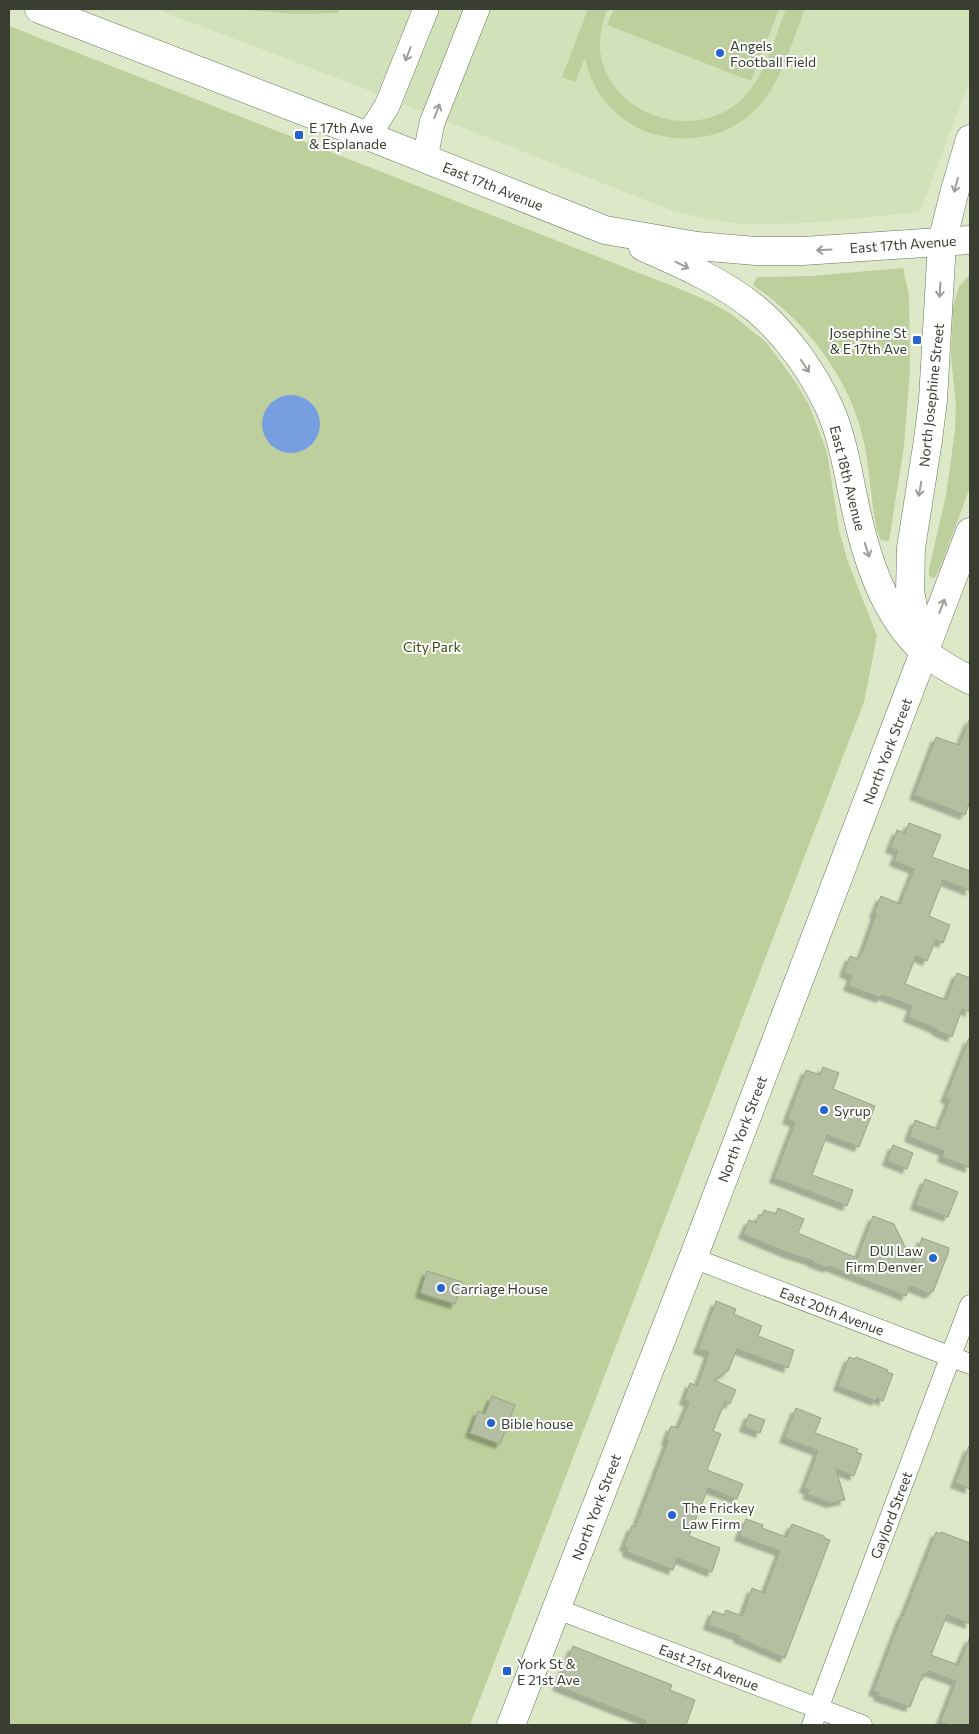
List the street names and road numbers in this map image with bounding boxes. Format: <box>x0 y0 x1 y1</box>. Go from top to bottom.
street label: East 17th Avenue <box>440 158 546 214</box>
street label: East 17th Avenue <box>849 232 957 256</box>
street label: North Josephine Street <box>915 322 947 468</box>
street label: East 18th Avenue <box>827 424 869 532</box>
street label: North York Street <box>859 695 915 807</box>
street label: North York Street <box>714 1073 770 1185</box>
street label: East 20th Avenue <box>777 1283 887 1339</box>
street label: North York Street <box>568 1451 624 1563</box>
street label: Gaylord Street <box>867 1469 916 1561</box>
street label: East 21st Avenue <box>657 1640 761 1694</box>

